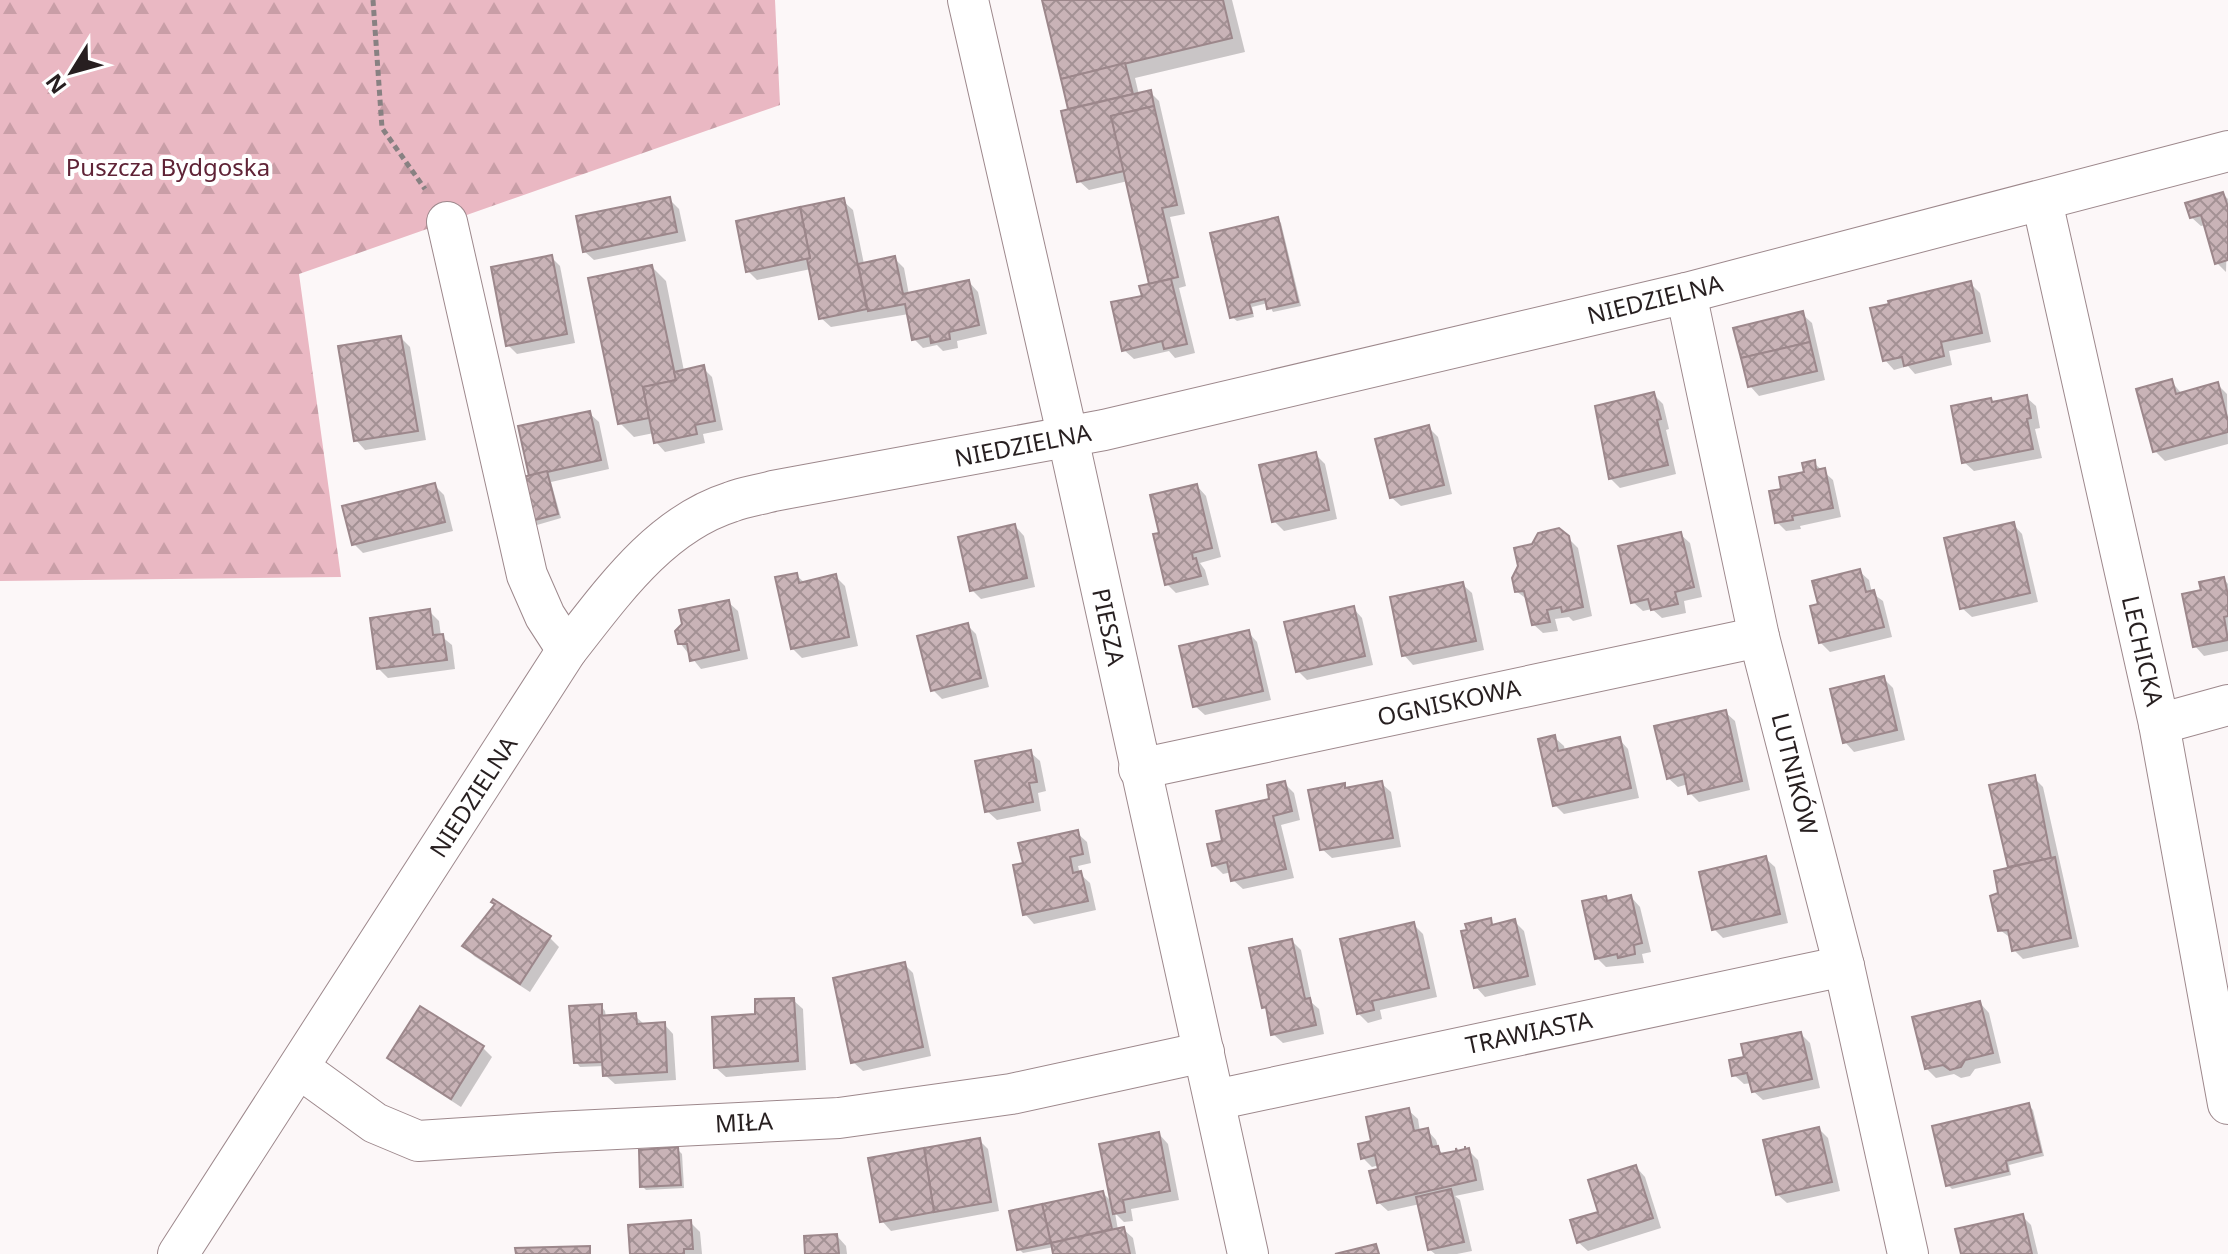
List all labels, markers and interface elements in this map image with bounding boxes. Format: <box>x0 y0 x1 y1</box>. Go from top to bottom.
north arrow <box>32 32 112 112</box>
text: N <box>38 68 73 101</box>
park label: Puszcza Bydgoska <box>66 150 270 183</box>
street label: NIEDZIELNA <box>1584 266 1726 331</box>
street label: NIEDZIELNA <box>952 415 1094 474</box>
street label: PIESZA <box>1085 585 1134 669</box>
street label: LECHICKA <box>2115 592 2172 710</box>
street label: OGNISKOWA <box>1374 670 1524 733</box>
street label: LUTNIKÓW <box>1764 709 1827 839</box>
street label: NIEDZIELNA <box>421 729 525 863</box>
street label: TRAWIASTA <box>1462 1002 1596 1061</box>
street label: MIŁA <box>714 1103 774 1139</box>

